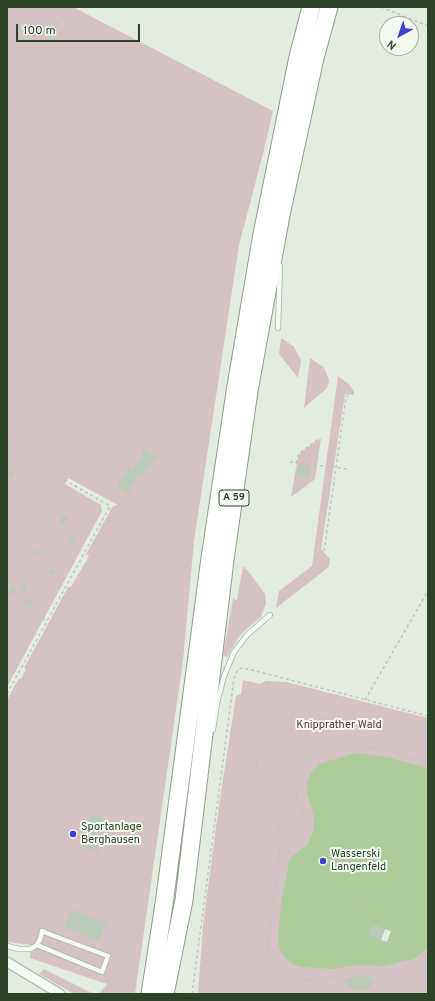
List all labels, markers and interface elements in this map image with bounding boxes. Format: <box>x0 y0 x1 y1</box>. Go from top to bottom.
scale bar <box>18 16 142 42</box>
north arrow <box>379 16 419 56</box>
text: 100 m <box>23 23 56 39</box>
text: N <box>384 37 399 52</box>
road number: A 59 <box>219 490 249 506</box>
park label: Knipprather Wald <box>296 719 382 733</box>
place label: Sportanlage Berghausen <box>81 821 142 847</box>
marker: Sportanlage Berghausen <box>68 829 78 839</box>
place label: Wasserski Langenfeld <box>331 848 386 874</box>
marker: Wasserski Langenfeld <box>318 856 328 866</box>

